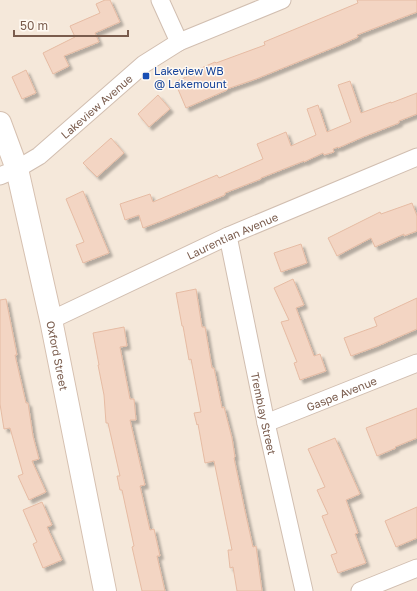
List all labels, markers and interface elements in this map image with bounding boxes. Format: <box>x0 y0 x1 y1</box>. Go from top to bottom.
scale bar <box>14 12 128 38</box>
text: 50 m <box>20 18 48 33</box>
place label: Lakeview WB @ Lakemount <box>154 64 227 90</box>
street label: Lakeview Avenue <box>58 71 135 141</box>
marker: Lakeview WB @ Lakemount <box>141 71 151 81</box>
street label: Laurentian Avenue <box>184 209 280 261</box>
street label: Oxford Street <box>45 319 71 392</box>
street label: Tremblay Street <box>249 371 279 456</box>
street label: Gaspe Avenue <box>304 373 378 413</box>

